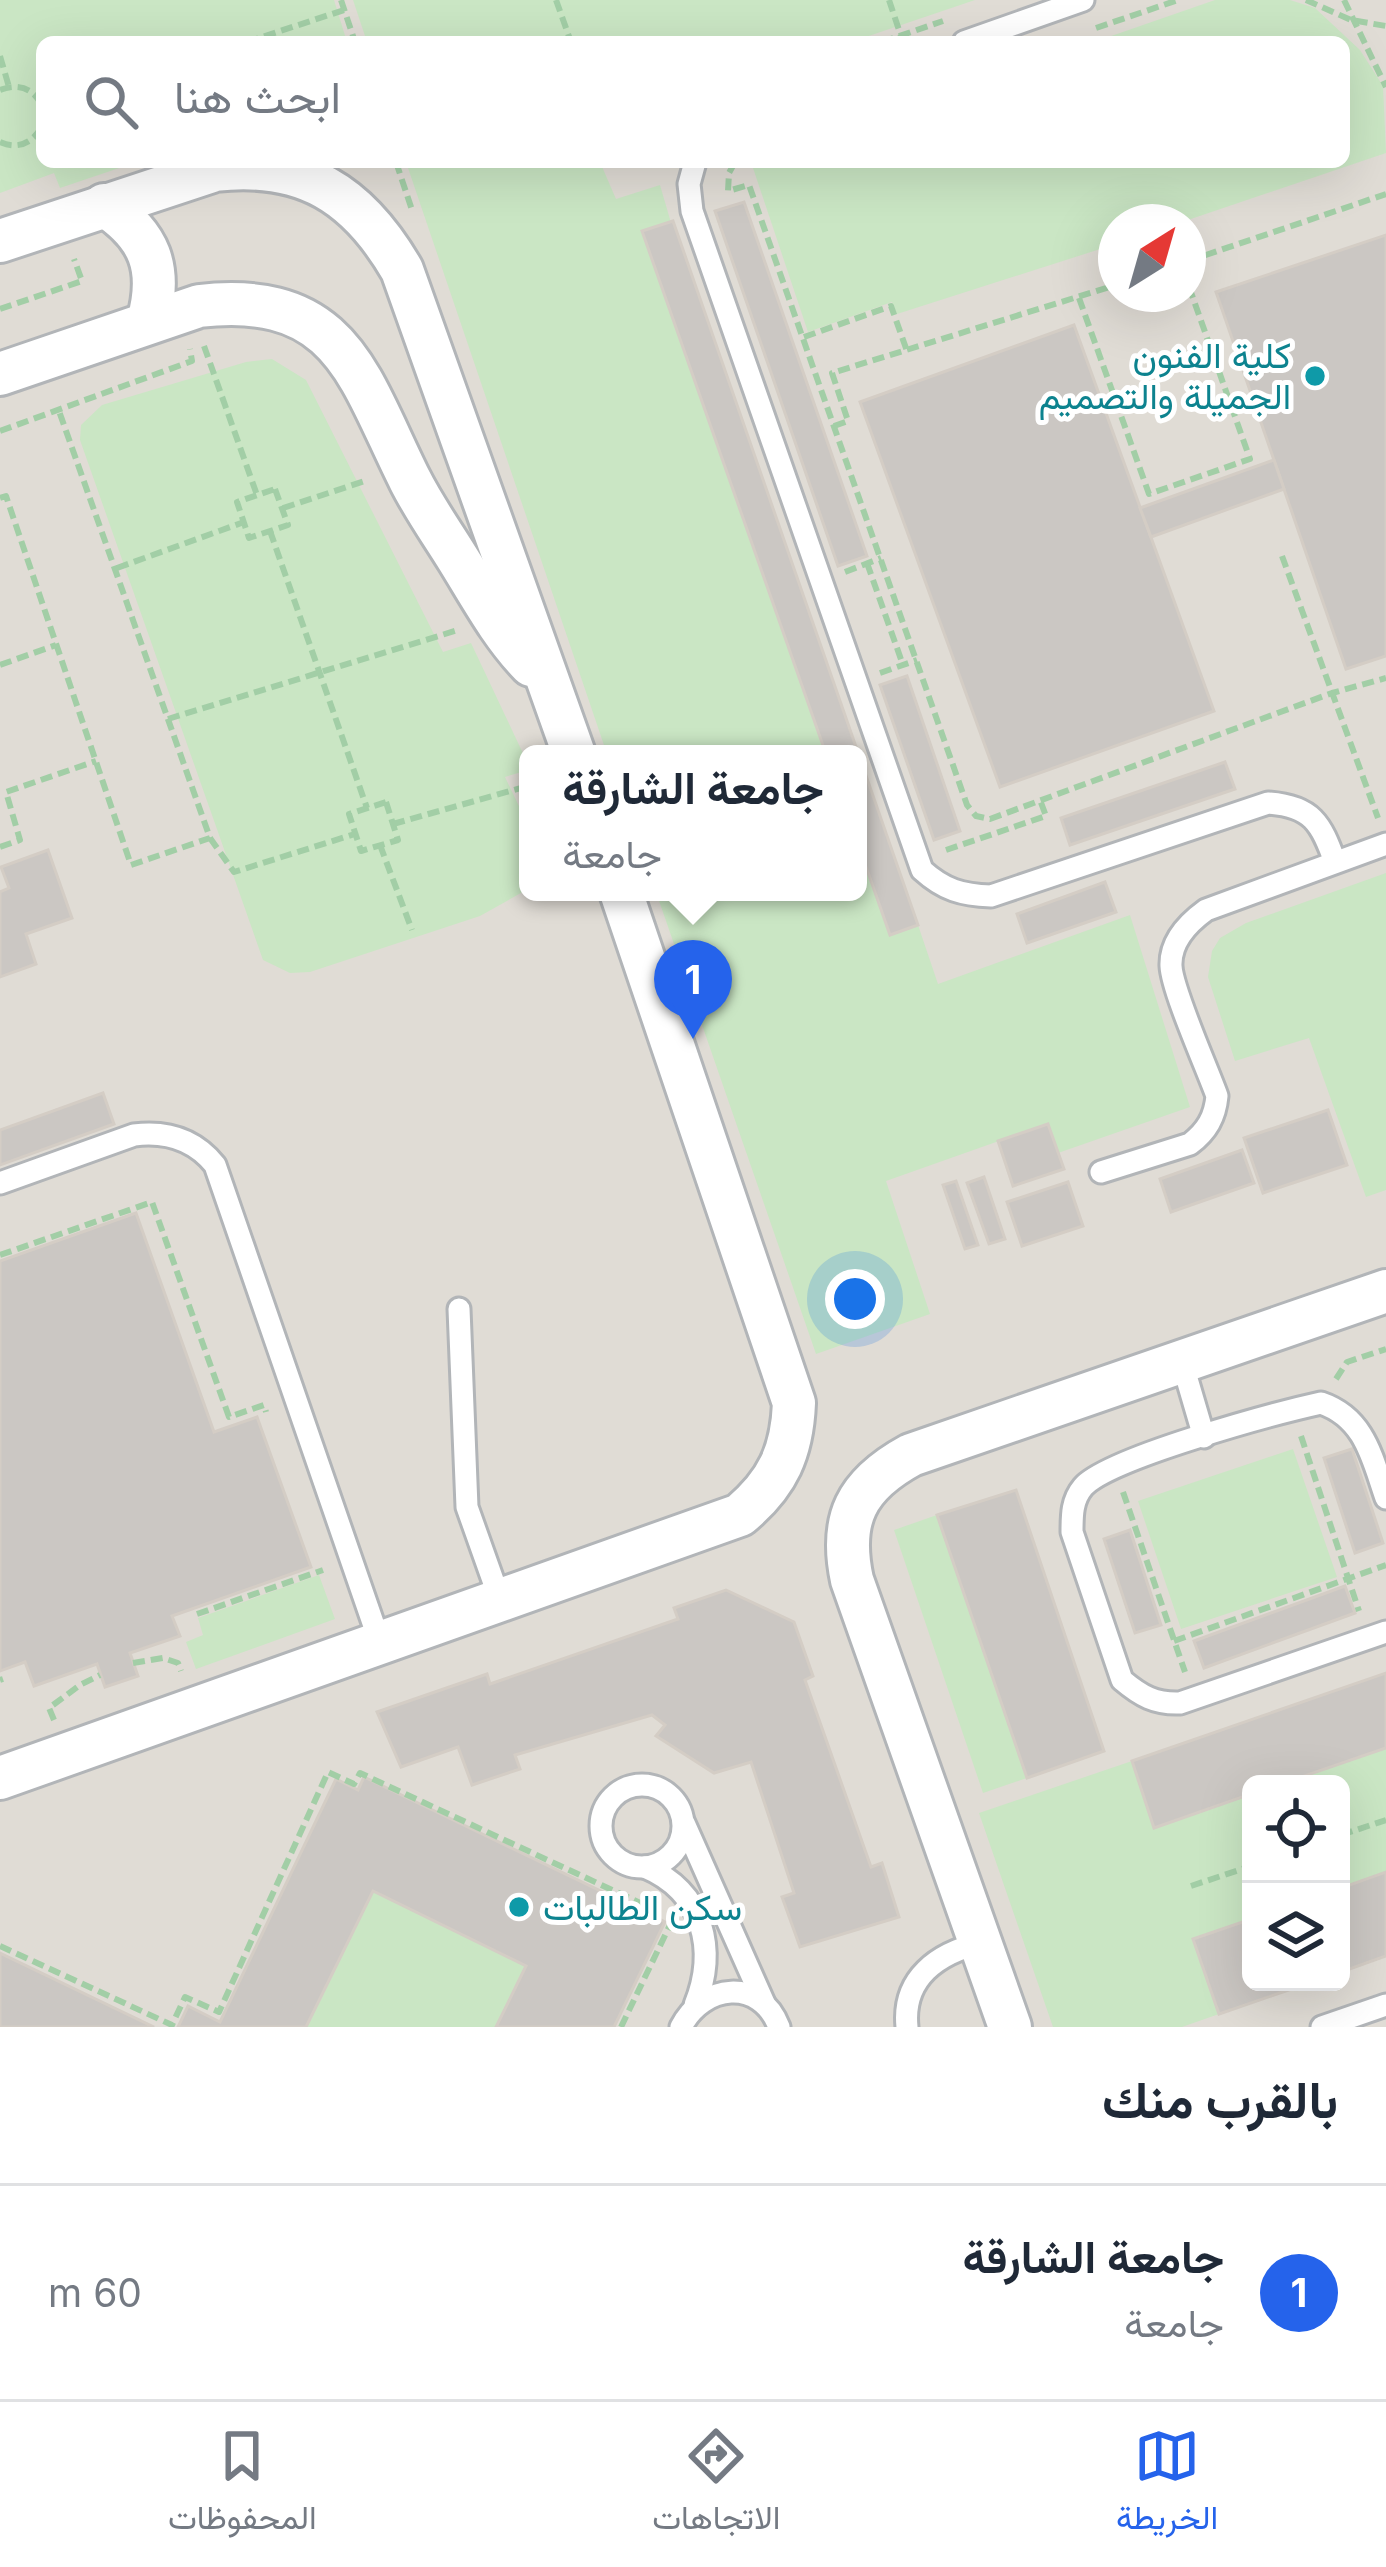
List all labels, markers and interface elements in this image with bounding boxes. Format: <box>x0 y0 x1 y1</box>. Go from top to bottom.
search box <box>36 36 1350 168</box>
icon: search <box>78 69 144 135</box>
text: ابحث هنا <box>174 69 341 124</box>
north arrow <box>1098 204 1206 312</box>
place label: كلية الفنون الجميلة والتصميم <box>1039 333 1291 420</box>
marker: كلية الفنون الجميلة والتصميم <box>1302 363 1328 389</box>
popup <box>519 745 867 901</box>
text: جامعة الشارقة <box>562 760 824 815</box>
text: جامعة <box>562 830 662 877</box>
pin: 1 <box>654 940 732 1039</box>
your location <box>825 1269 885 1329</box>
map controls <box>1242 1775 1350 1991</box>
button: locate <box>1242 1775 1350 1883</box>
button: layers <box>1242 1883 1350 1991</box>
place label: سكن الطالبات <box>543 1885 742 1929</box>
marker: سكن الطالبات <box>506 1894 532 1920</box>
text: بالقرب منك <box>1102 2069 1338 2130</box>
text: جامعة الشارقة <box>963 2229 1224 2284</box>
text: 60 m <box>48 2269 142 2316</box>
text: 1 <box>1291 2269 1307 2316</box>
text: جامعة <box>1124 2299 1224 2346</box>
tab: المحفوظات <box>168 2423 317 2547</box>
tab: الاتجاهات <box>652 2423 780 2547</box>
tab: الخريطة <box>1116 2423 1218 2547</box>

